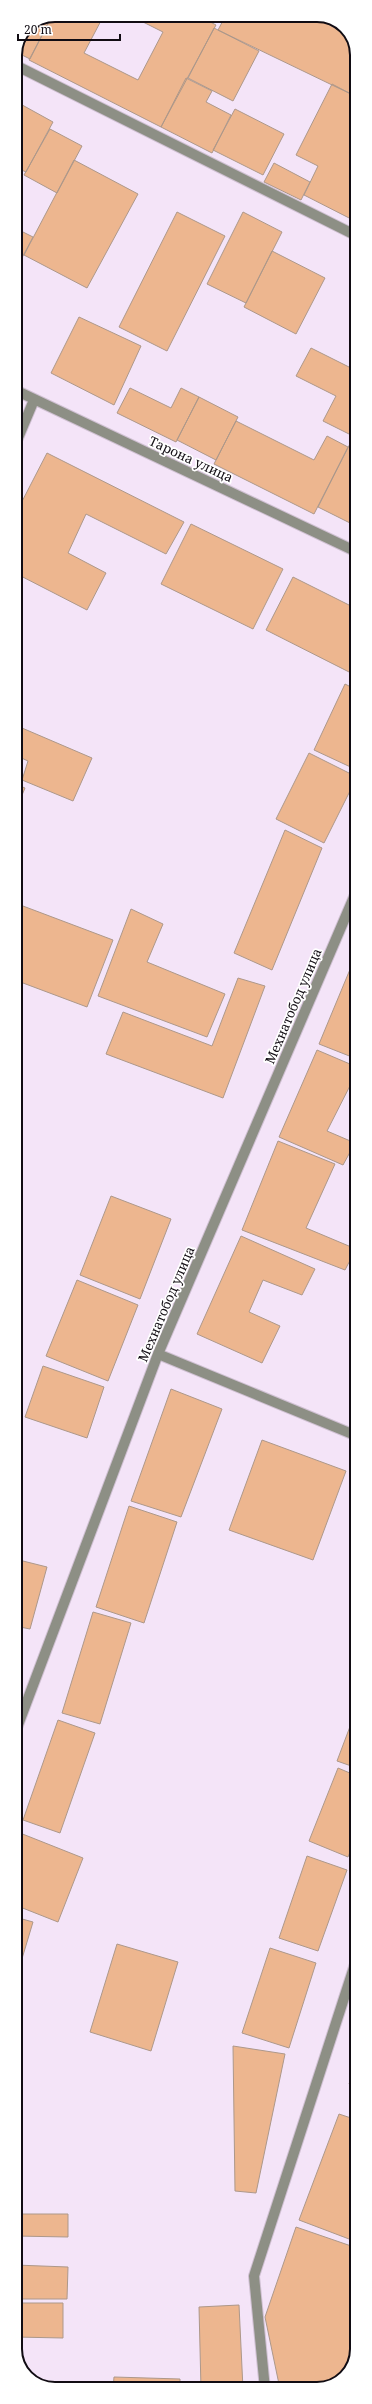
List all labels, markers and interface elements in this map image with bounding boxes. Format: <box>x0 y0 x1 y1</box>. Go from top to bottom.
scale bar <box>18 16 120 42</box>
text: 20 m <box>24 21 52 38</box>
street label: Тарона улица <box>146 432 236 486</box>
street label: Мехнатобод улица <box>260 945 326 1067</box>
street label: Мехнатобод улица <box>133 1243 199 1365</box>

